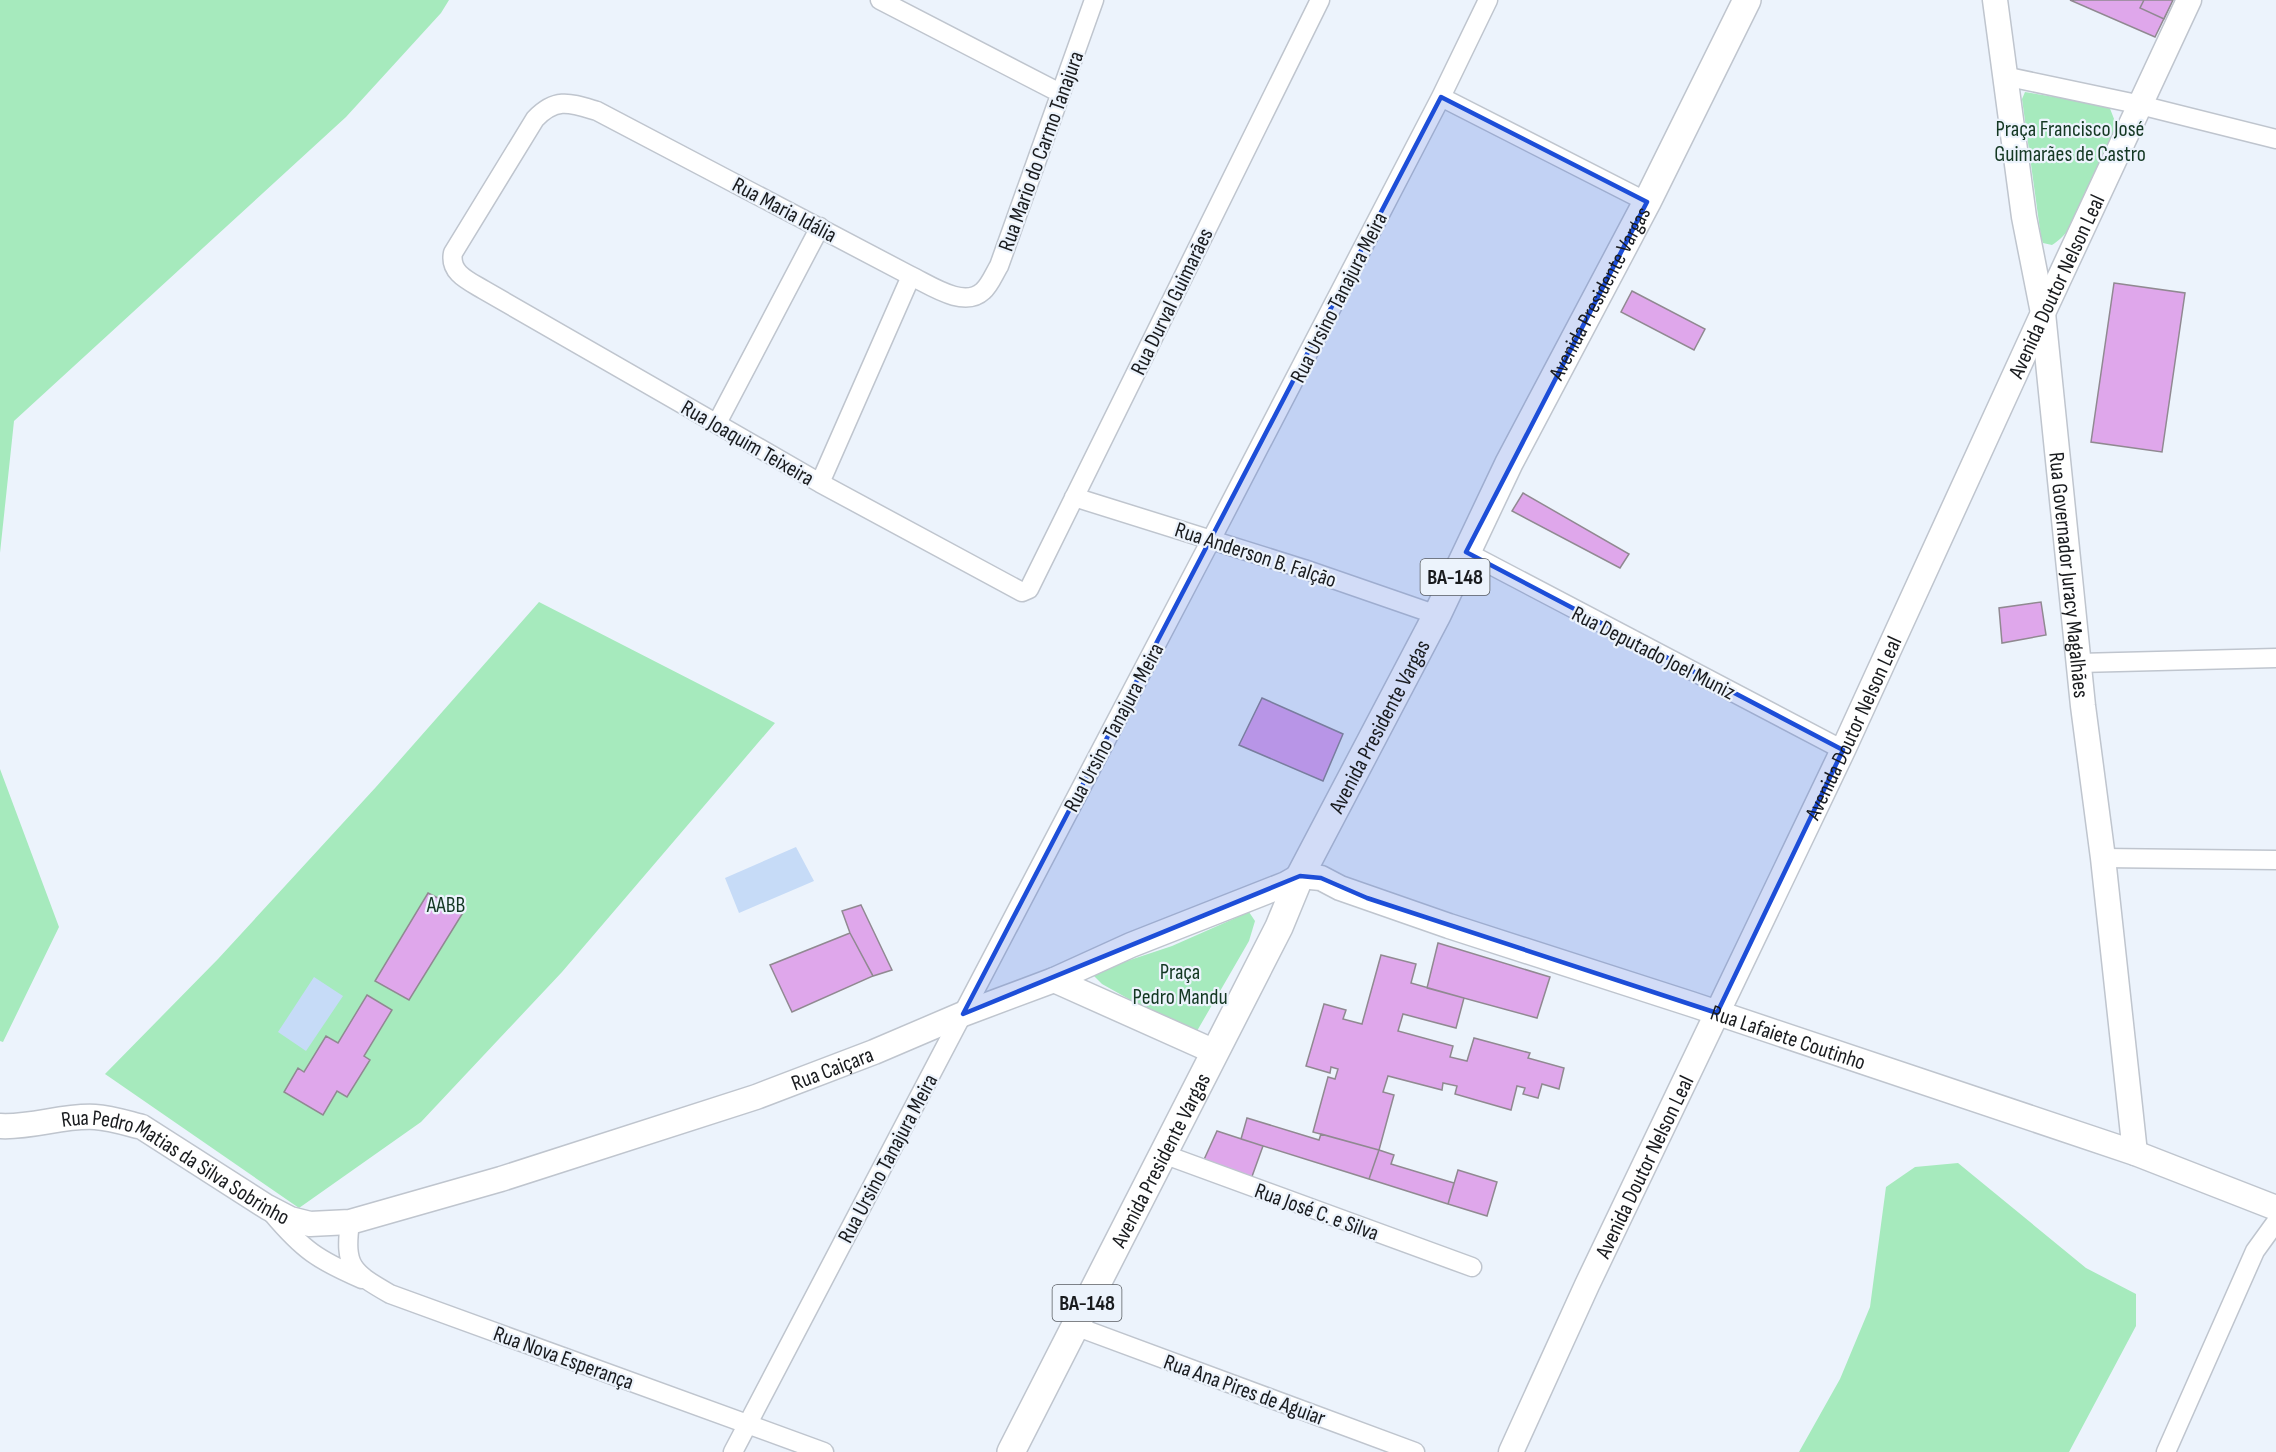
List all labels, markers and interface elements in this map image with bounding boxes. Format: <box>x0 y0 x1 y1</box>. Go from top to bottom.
street label: Rua Mario do Carmo Tanajura <box>993 48 1090 255</box>
park label: Praça Francisco José Guimarães de Castro <box>1994 116 2146 168</box>
street label: Rua Maria Idália <box>727 172 841 249</box>
street label: Avenida Doutor Nelson Leal <box>2003 191 2111 384</box>
street label: Avenida Presidente Vargas <box>1543 202 1657 386</box>
street label: Rua Ursino Tanajura Meira <box>1285 208 1394 387</box>
street label: Rua Durval Guimarães <box>1125 224 1220 380</box>
street label: Rua Joaquim Teixeira <box>676 394 819 492</box>
street label: Rua Governador Juracy Magalhães <box>2042 451 2094 699</box>
street label: Rua Anderson B. Falção <box>1171 517 1340 594</box>
road number: BA-148 <box>1420 559 1490 595</box>
street label: Rua Deputado Joel Muniz <box>1567 600 1740 706</box>
street label: Avenida Doutor Nelson Leal <box>1799 632 1908 825</box>
street label: Avenida Presidente Vargas <box>1323 635 1437 819</box>
street label: Rua Ursino Tanajura Meira <box>1058 639 1170 817</box>
park label: AABB <box>426 892 465 919</box>
park label: Praça Pedro Mandu <box>1132 959 1228 1011</box>
street label: Rua Lafaiete Coutinho <box>1707 999 1869 1077</box>
street label: Rua Caiçara <box>788 1042 877 1097</box>
street label: Avenida Presidente Vargas <box>1105 1069 1217 1253</box>
street label: Rua Ursino Tanajura Meira <box>832 1070 944 1248</box>
street label: Avenida Doutor Nelson Leal <box>1590 1071 1700 1264</box>
street label: Rua Pedro Matias da Silva Sobrinho <box>60 1105 294 1231</box>
street label: Rua José C. e Silva <box>1251 1177 1382 1247</box>
road number: BA-148 <box>1052 1285 1122 1321</box>
street label: Rua Nova Esperança <box>490 1321 637 1396</box>
street label: Rua Ana Pires de Aguiar <box>1160 1349 1329 1432</box>

